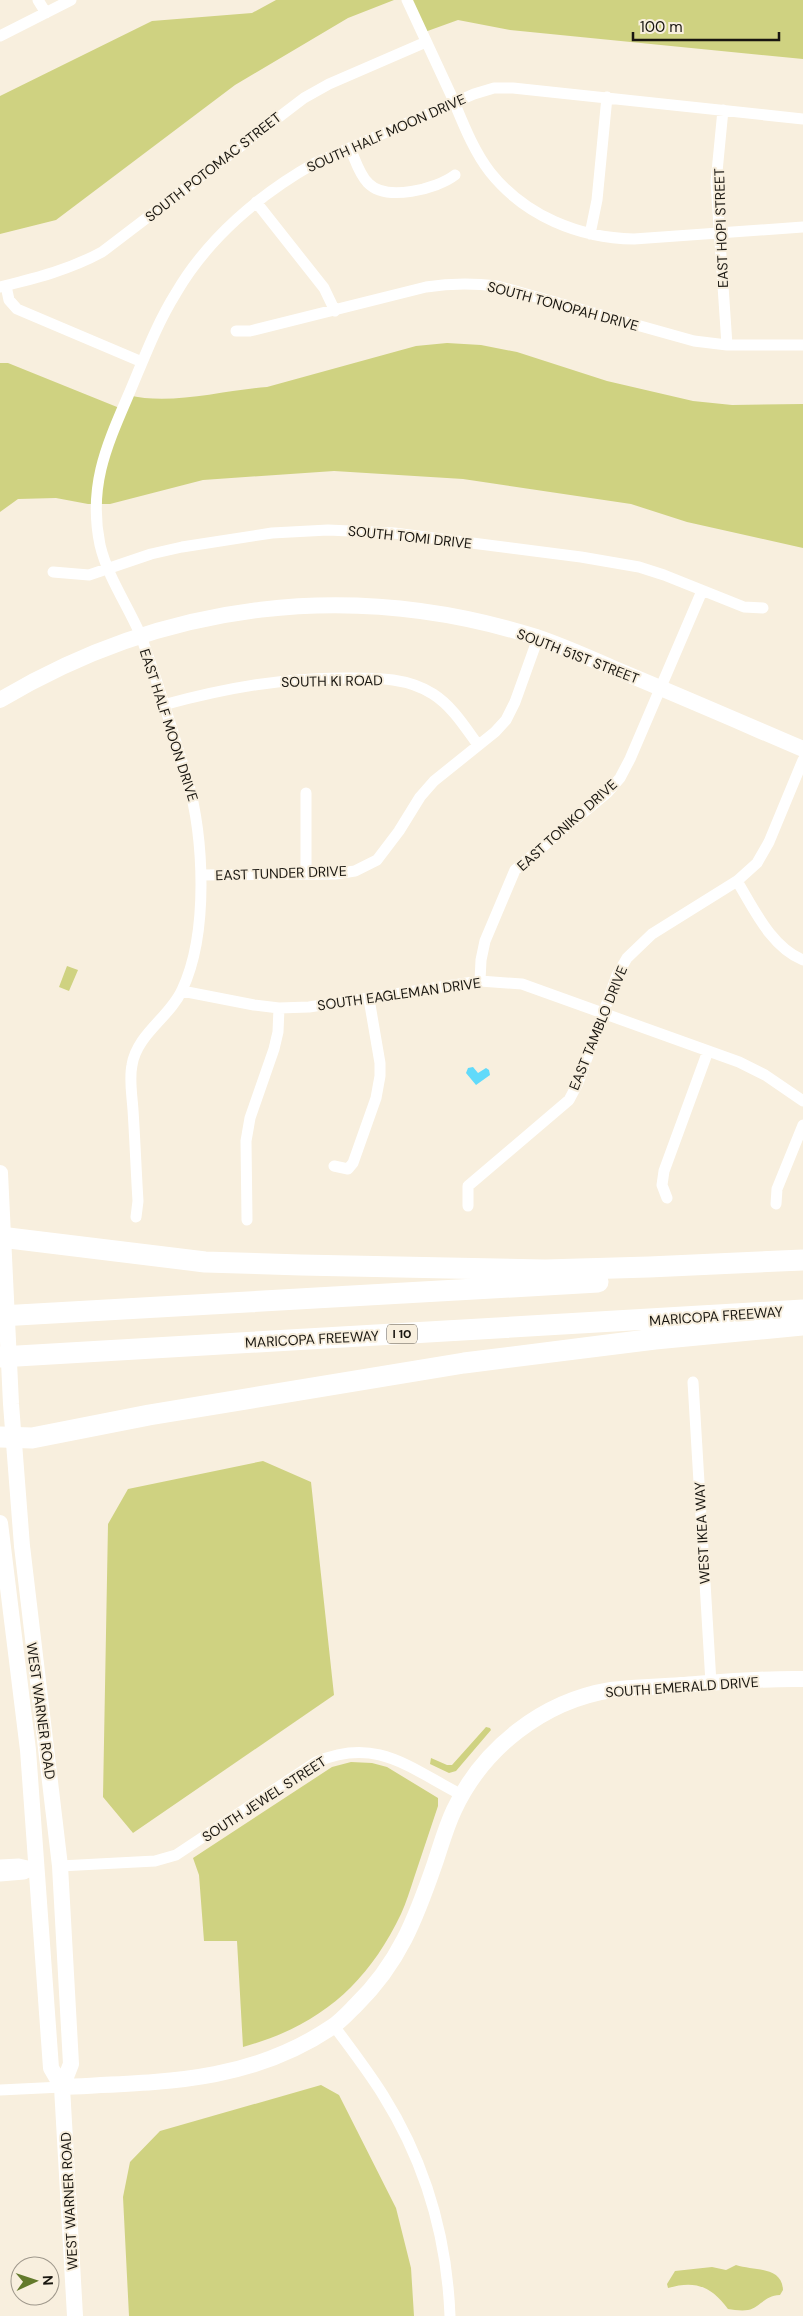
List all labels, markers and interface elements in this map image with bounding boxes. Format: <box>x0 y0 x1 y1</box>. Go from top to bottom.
scale bar <box>633 10 779 42</box>
text: 100 m <box>640 17 683 37</box>
street label: SOUTH HALF MOON DRIVE <box>304 90 468 176</box>
street label: SOUTH POTOMAC STREET <box>141 108 285 226</box>
street label: EAST HOPI STREET <box>710 168 732 288</box>
street label: SOUTH TONOPAH DRIVE <box>485 277 641 335</box>
street label: SOUTH TOMI DRIVE <box>347 522 473 552</box>
street label: SOUTH 51ST STREET <box>514 624 642 688</box>
street label: EAST HALF MOON DRIVE <box>136 646 202 804</box>
street label: SOUTH KI ROAD <box>281 671 383 691</box>
street label: EAST TONIKO DRIVE <box>513 775 621 875</box>
street label: EAST TUNDER DRIVE <box>215 862 347 884</box>
street label: EAST TAMBLO DRIVE <box>565 963 631 1093</box>
street label: SOUTH EAGLEMAN DRIVE <box>316 974 482 1014</box>
street label: MARICOPA FREEWAY <box>649 1302 783 1330</box>
road number: I 10 <box>387 1325 417 1344</box>
street label: MARICOPA FREEWAY <box>245 1327 379 1351</box>
street label: WEST IKEA WAY <box>690 1481 714 1585</box>
street label: WEST WARNER ROAD <box>22 1641 60 1781</box>
street label: SOUTH EMERALD DRIVE <box>605 1673 759 1701</box>
street label: SOUTH JEWEL STREET <box>199 1752 330 1846</box>
street label: WEST WARNER ROAD <box>56 2132 82 2270</box>
north arrow <box>10 2256 60 2306</box>
text: N <box>39 2275 57 2286</box>

